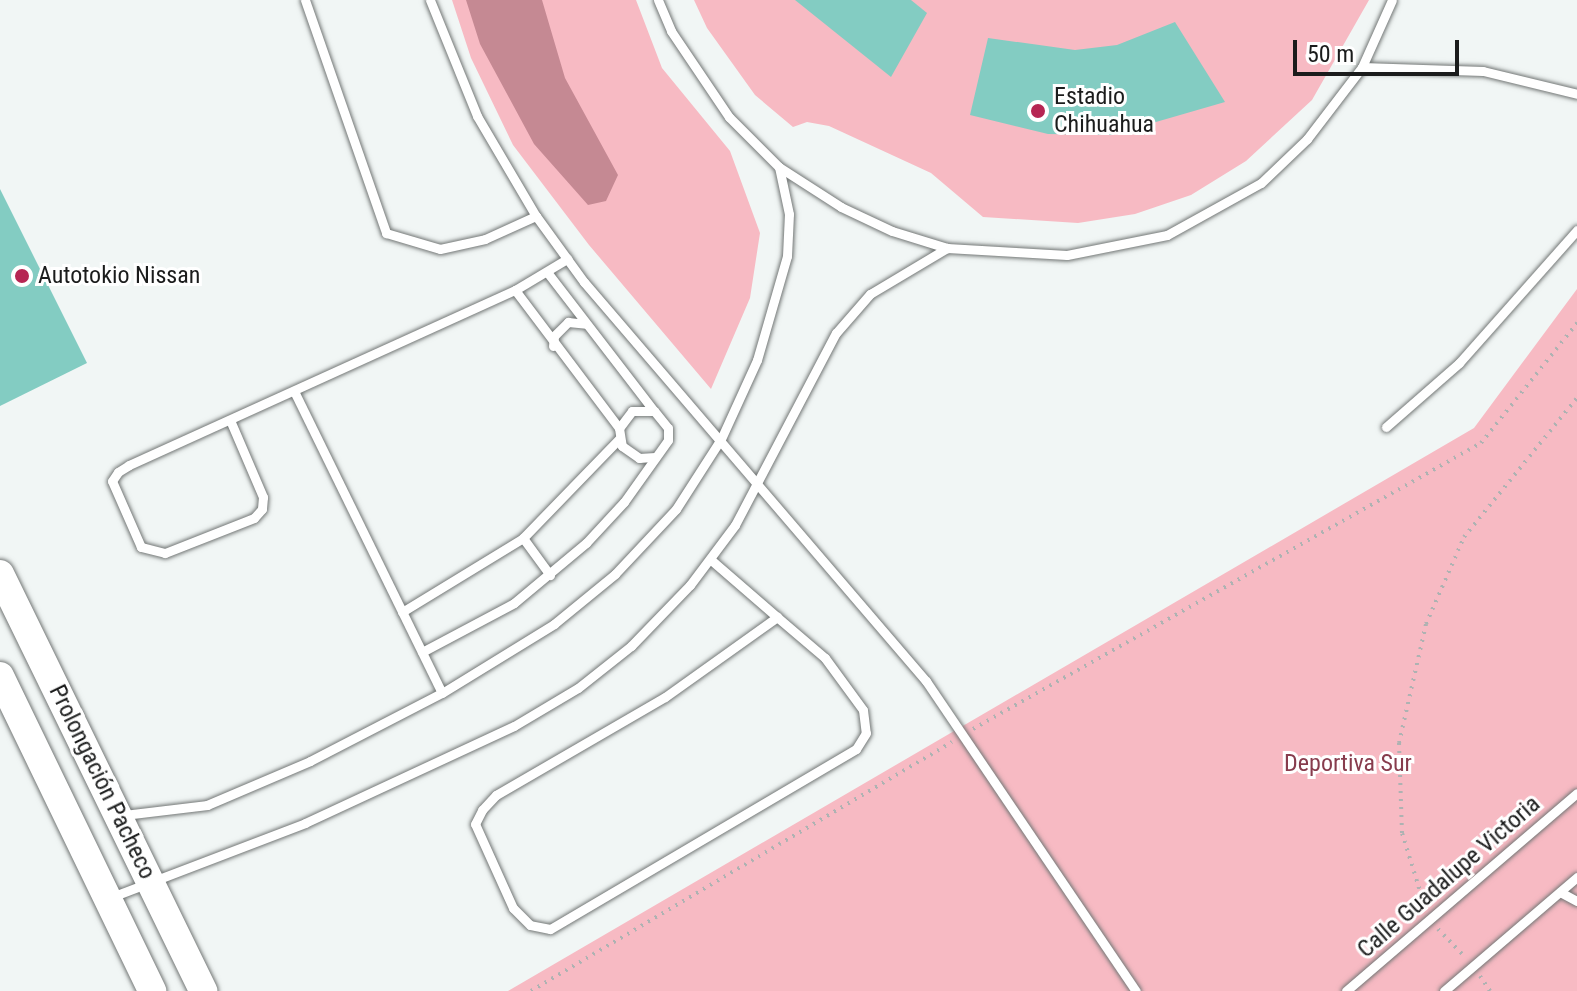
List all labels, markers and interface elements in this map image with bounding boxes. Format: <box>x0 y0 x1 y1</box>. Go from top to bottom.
scale bar <box>1297 24 1463 74</box>
text: 50 m <box>1307 40 1354 68</box>
place label: Estadio Chihuahua <box>1054 83 1154 139</box>
marker: Estadio Chihuahua <box>1029 102 1047 120</box>
place label: Autotokio Nissan <box>38 262 200 290</box>
marker: Autotokio Nissan <box>13 267 31 285</box>
street label: Prolongación Pacheco <box>42 680 162 884</box>
park label: Deportiva Sur <box>1284 750 1412 778</box>
street label: Calle Guadalupe Victoria <box>1352 790 1546 964</box>

